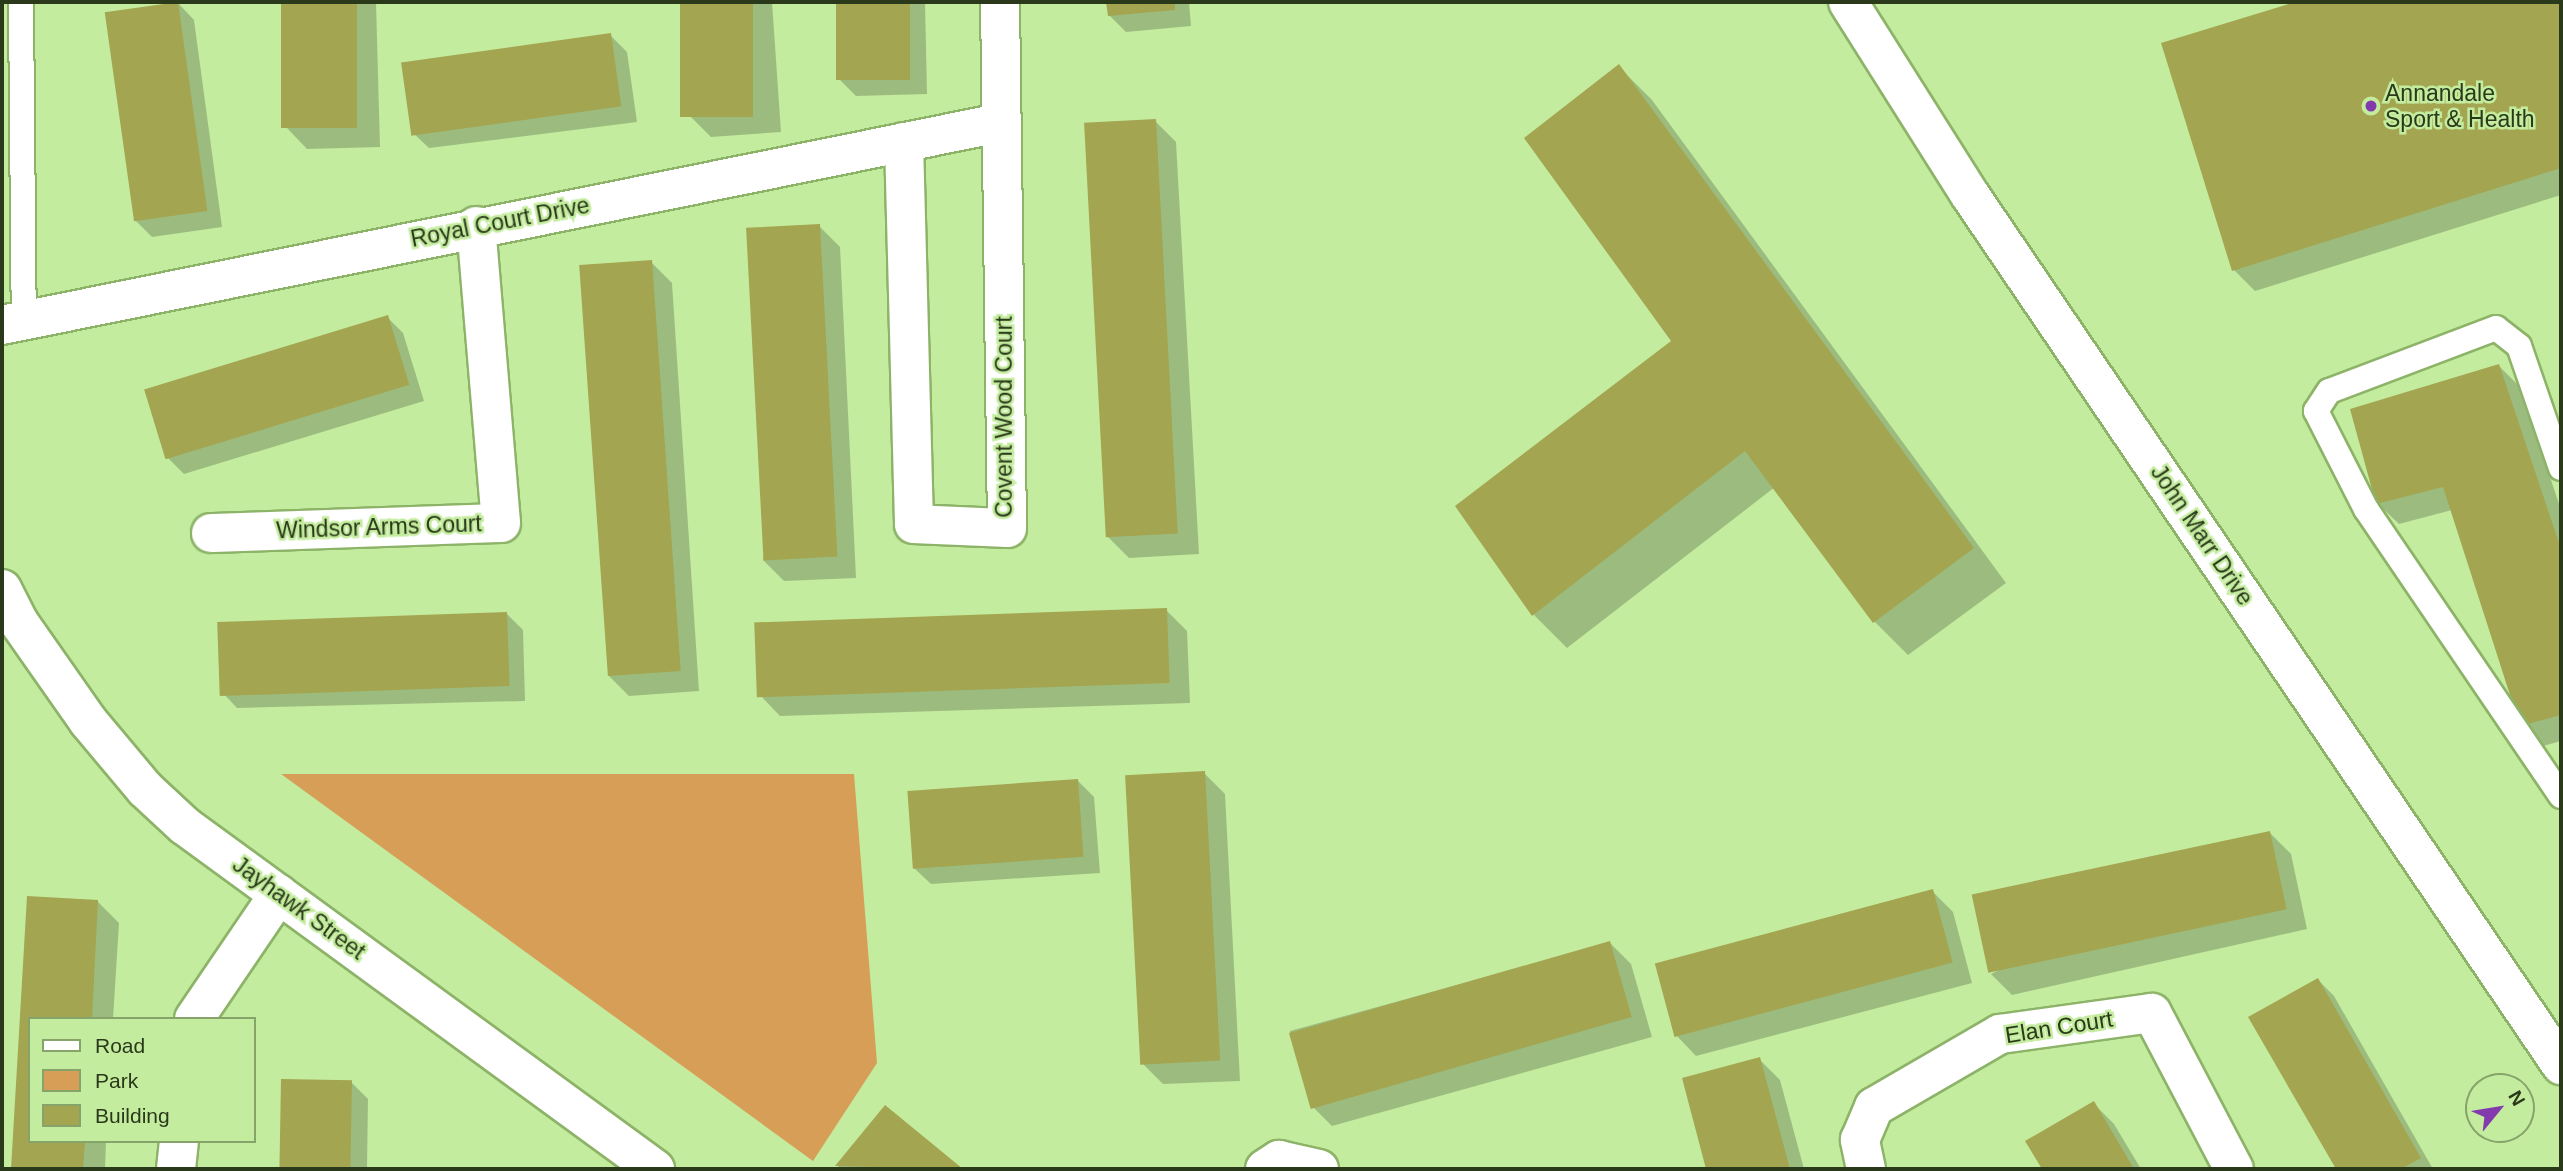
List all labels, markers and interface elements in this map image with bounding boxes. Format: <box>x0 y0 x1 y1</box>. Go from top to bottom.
place label: Annandale Sport & Health <box>2385 79 2535 133</box>
marker: Annandale Sport & Health <box>2363 98 2379 114</box>
street label: Royal Court Drive <box>408 191 592 253</box>
street label: Covent Wood Court <box>990 316 1018 518</box>
street label: John Marr Drive <box>2145 459 2259 611</box>
street label: Windsor Arms Court <box>275 510 483 544</box>
street label: Jayhawk Street <box>227 851 371 965</box>
street label: Elan Court <box>2003 1005 2115 1049</box>
legend <box>28 1017 256 1143</box>
text: Road <box>95 1034 145 1057</box>
text: Park <box>95 1069 138 1092</box>
north arrow <box>2465 1073 2535 1143</box>
text: N <box>2504 1087 2529 1109</box>
text: Building <box>95 1104 170 1127</box>

